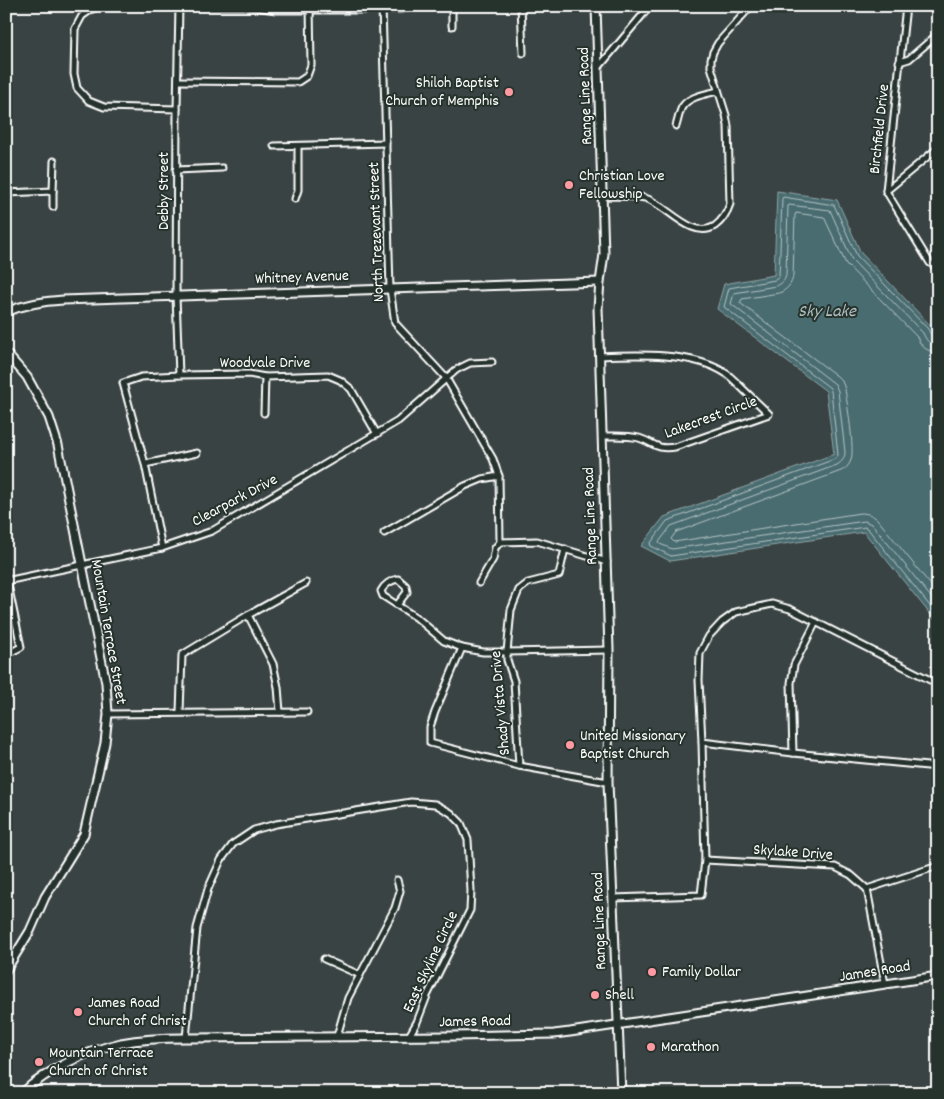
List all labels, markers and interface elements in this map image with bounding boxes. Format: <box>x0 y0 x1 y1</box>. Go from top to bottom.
street label: Range Line Road <box>573 47 599 145</box>
place label: Shiloh Baptist Church of Memphis <box>385 72 499 113</box>
street label: Birchfield Drive <box>864 83 896 175</box>
marker: Shiloh Baptist Church of Memphis <box>503 86 515 98</box>
street label: Debby Street <box>153 152 176 230</box>
street label: North Trezevant Street <box>363 161 391 303</box>
place label: Christian Love Fellowship <box>579 165 665 206</box>
marker: Christian Love Fellowship <box>563 179 575 191</box>
street label: Whitney Avenue <box>255 265 349 291</box>
water label: Sky Lake <box>798 300 857 325</box>
street label: Woodvale Drive <box>220 352 310 375</box>
street label: Lakecrest Circle <box>661 391 761 445</box>
street label: Range Line Road <box>578 467 604 565</box>
street label: Clearpark Drive <box>188 469 282 533</box>
street label: Mountain Terrace Street <box>84 558 132 706</box>
street label: Shady Vista Drive <box>485 650 517 756</box>
place label: United Missionary Baptist Church <box>580 725 686 766</box>
marker: United Missionary Baptist Church <box>564 739 576 751</box>
street label: Skylake Drive <box>753 839 833 867</box>
street label: Range Line Road <box>587 872 613 970</box>
street label: East Skyline Circle <box>397 907 465 1017</box>
street label: James Road <box>838 955 912 989</box>
place label: Family Dollar <box>662 961 741 984</box>
marker: Family Dollar <box>646 966 658 978</box>
place label: Shell <box>605 984 634 1007</box>
marker: Shell <box>589 989 601 1001</box>
place label: James Road Church of Christ <box>88 992 187 1033</box>
marker: James Road Church of Christ <box>72 1006 84 1018</box>
street label: James Road <box>439 1010 511 1034</box>
place label: Marathon <box>661 1036 719 1059</box>
marker: Marathon <box>645 1041 657 1053</box>
place label: Mountain Terrace Church of Christ <box>49 1042 153 1083</box>
marker: Mountain Terrace Church of Christ <box>33 1056 45 1068</box>

